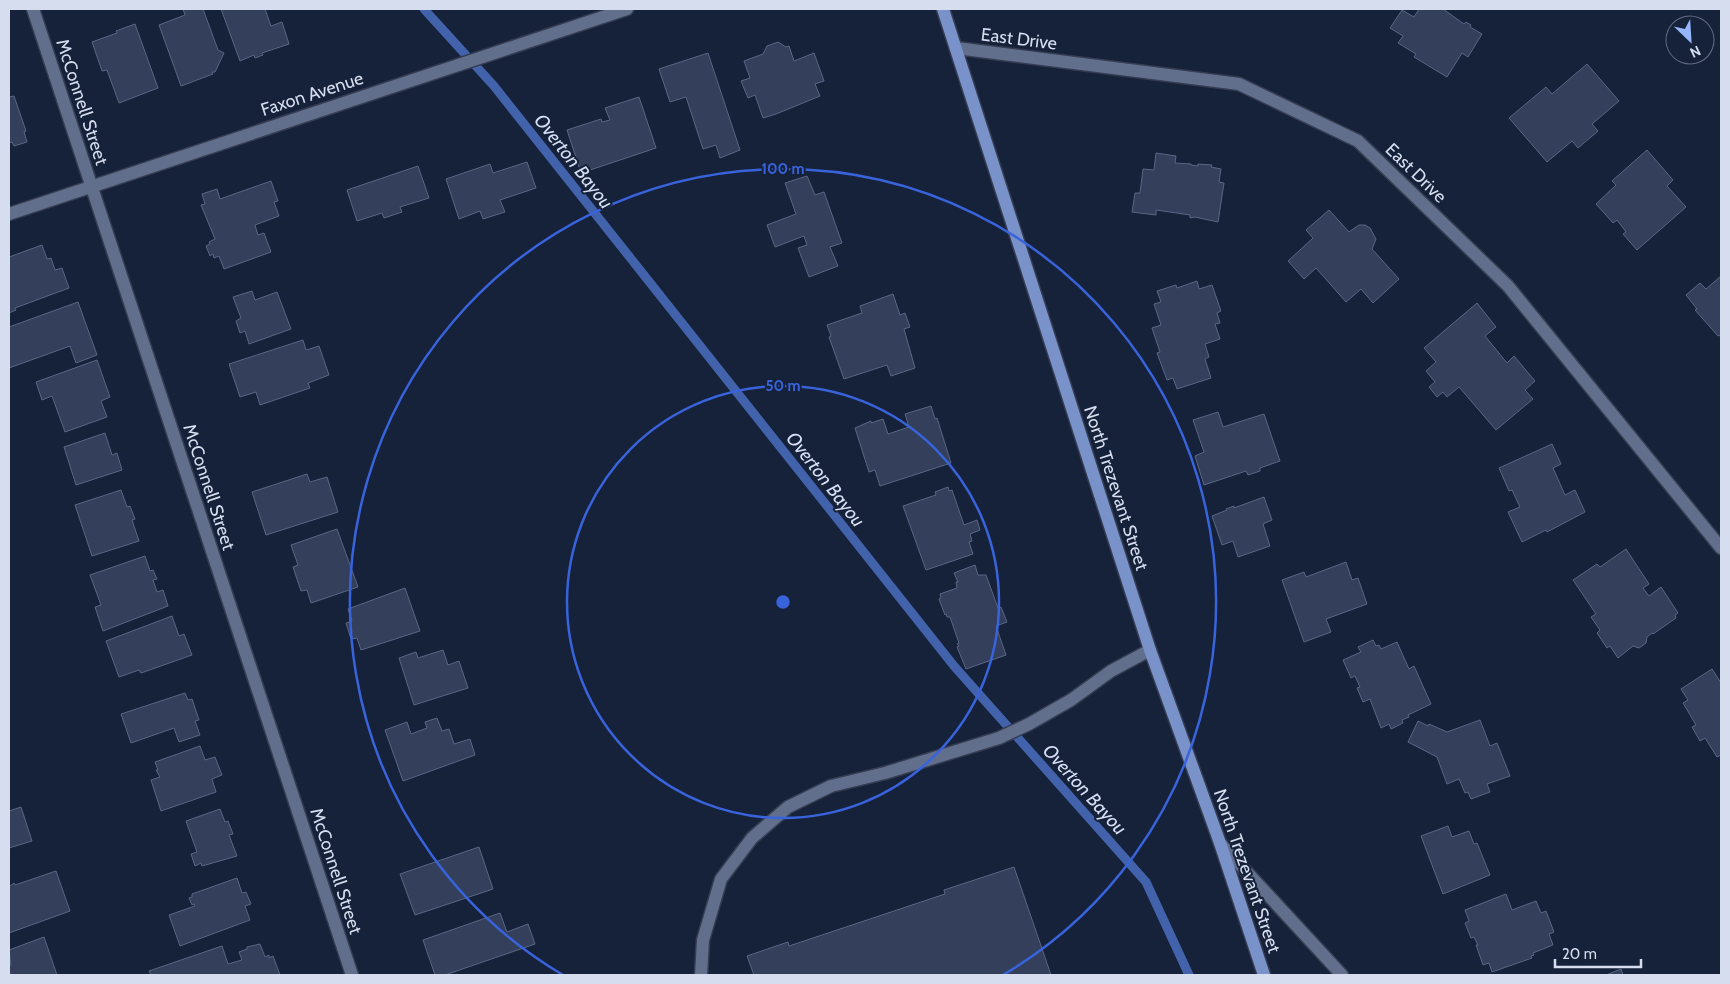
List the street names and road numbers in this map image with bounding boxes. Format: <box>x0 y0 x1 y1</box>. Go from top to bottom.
street label: East Drive <box>980 23 1058 55</box>
street label: McConnell Street <box>51 36 113 168</box>
street label: Faxon Avenue <box>258 67 366 121</box>
street label: East Drive <box>1381 138 1451 208</box>
street label: North Trezevant Street <box>1079 403 1153 573</box>
street label: McConnell Street <box>178 421 240 553</box>
street label: North Trezevant Street <box>1209 786 1285 956</box>
street label: McConnell Street <box>305 805 367 937</box>

